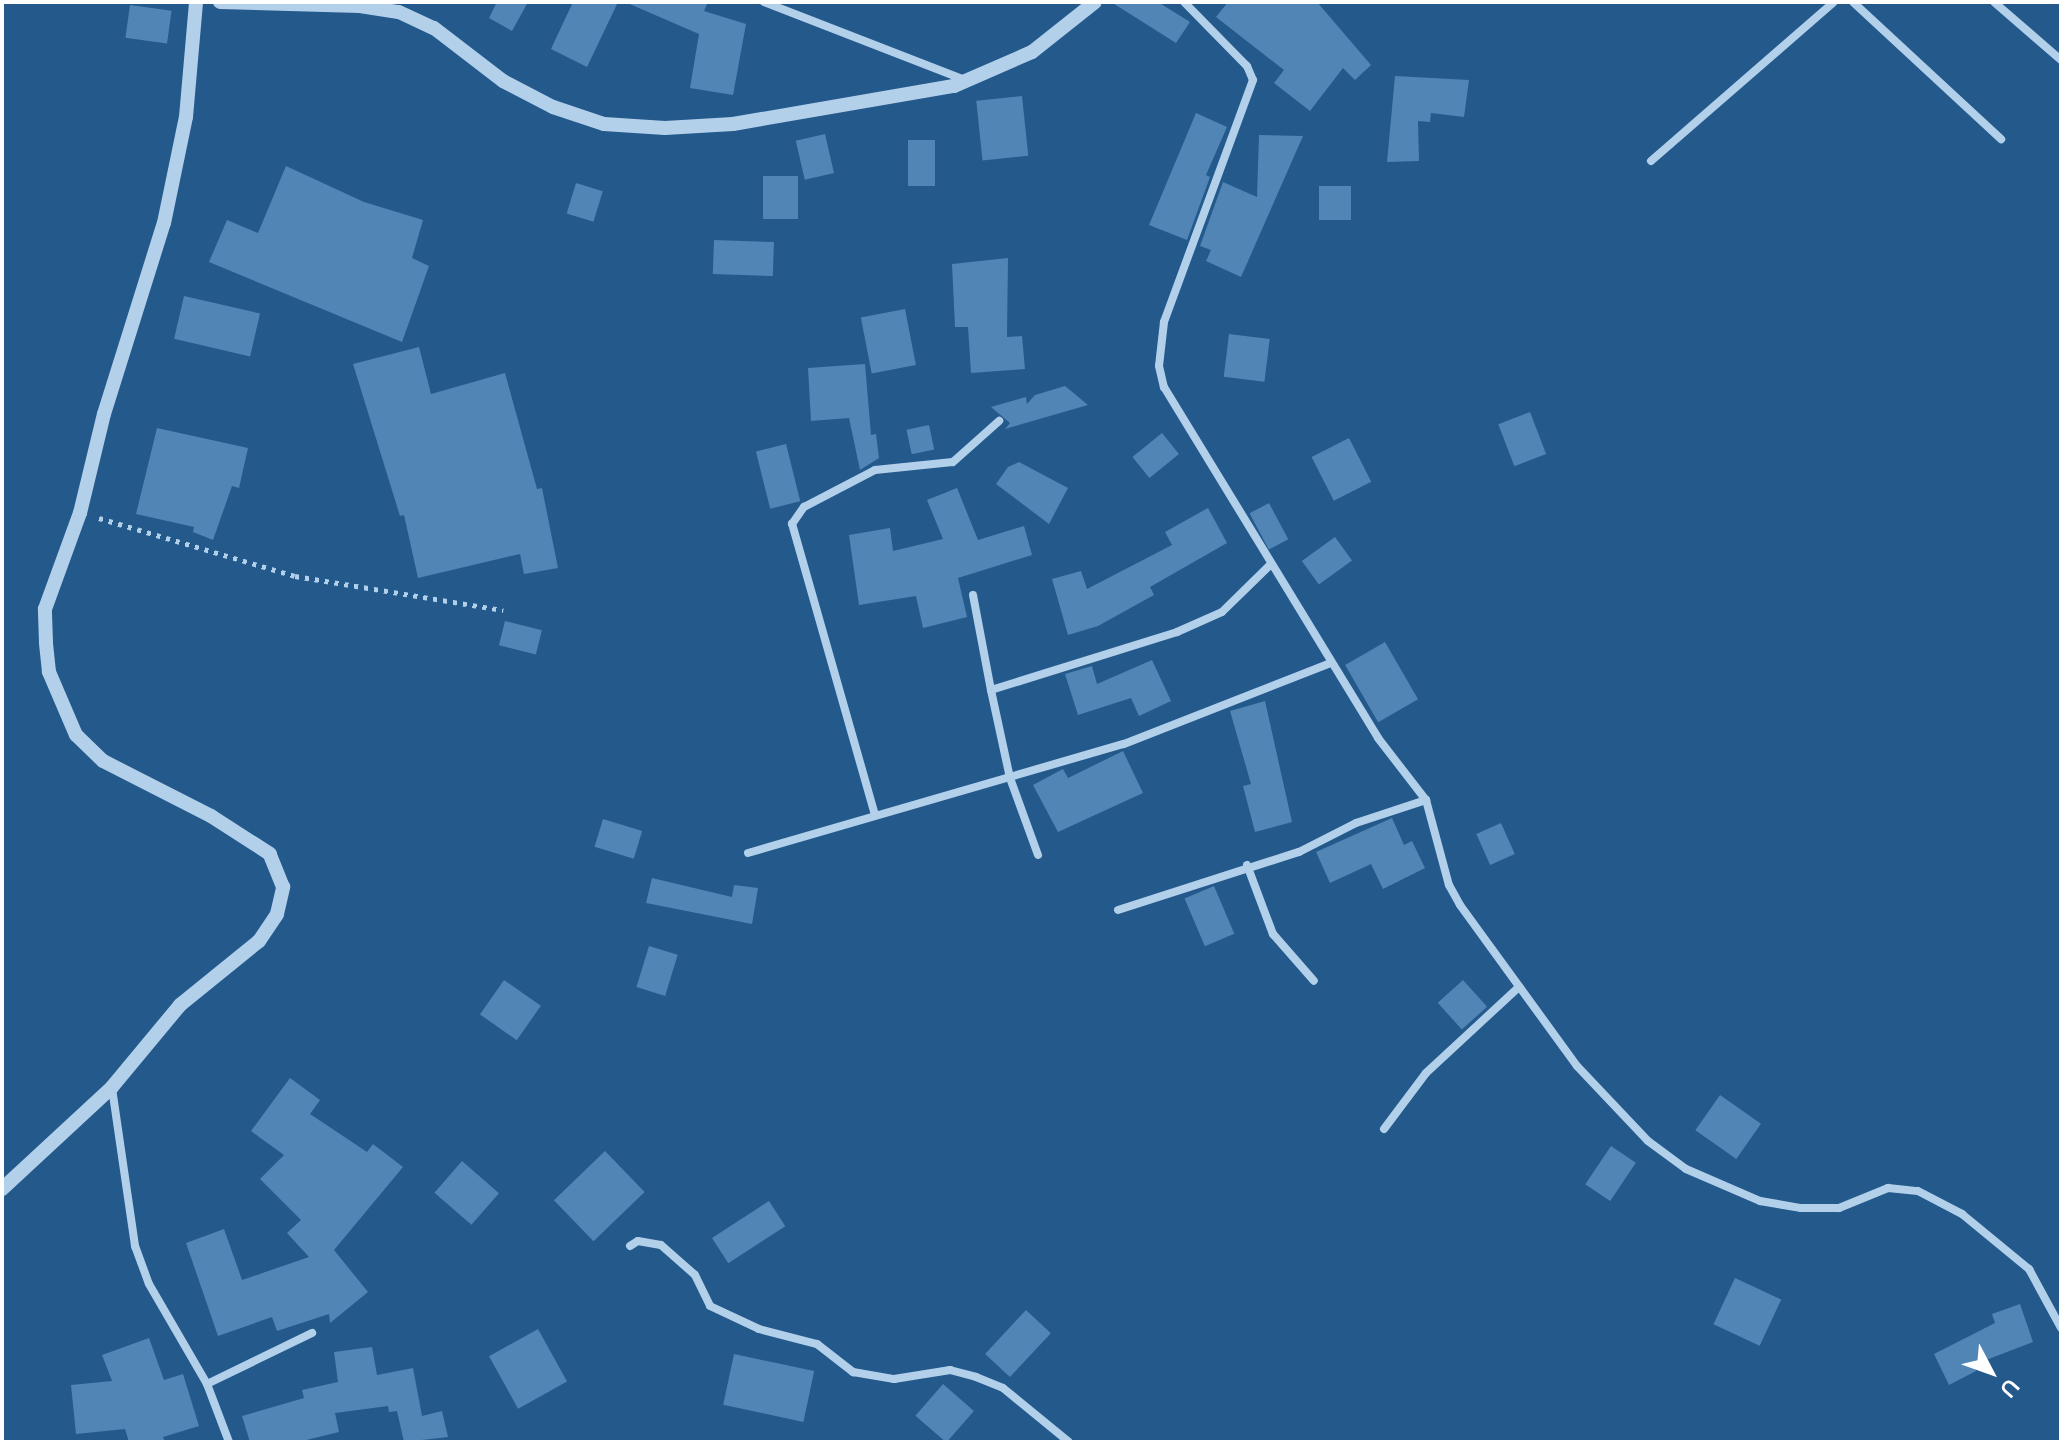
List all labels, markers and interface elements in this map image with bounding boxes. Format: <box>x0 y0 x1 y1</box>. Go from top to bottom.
north arrow <box>1951 1332 2031 1412</box>
text: U <box>1992 1372 2026 1404</box>

